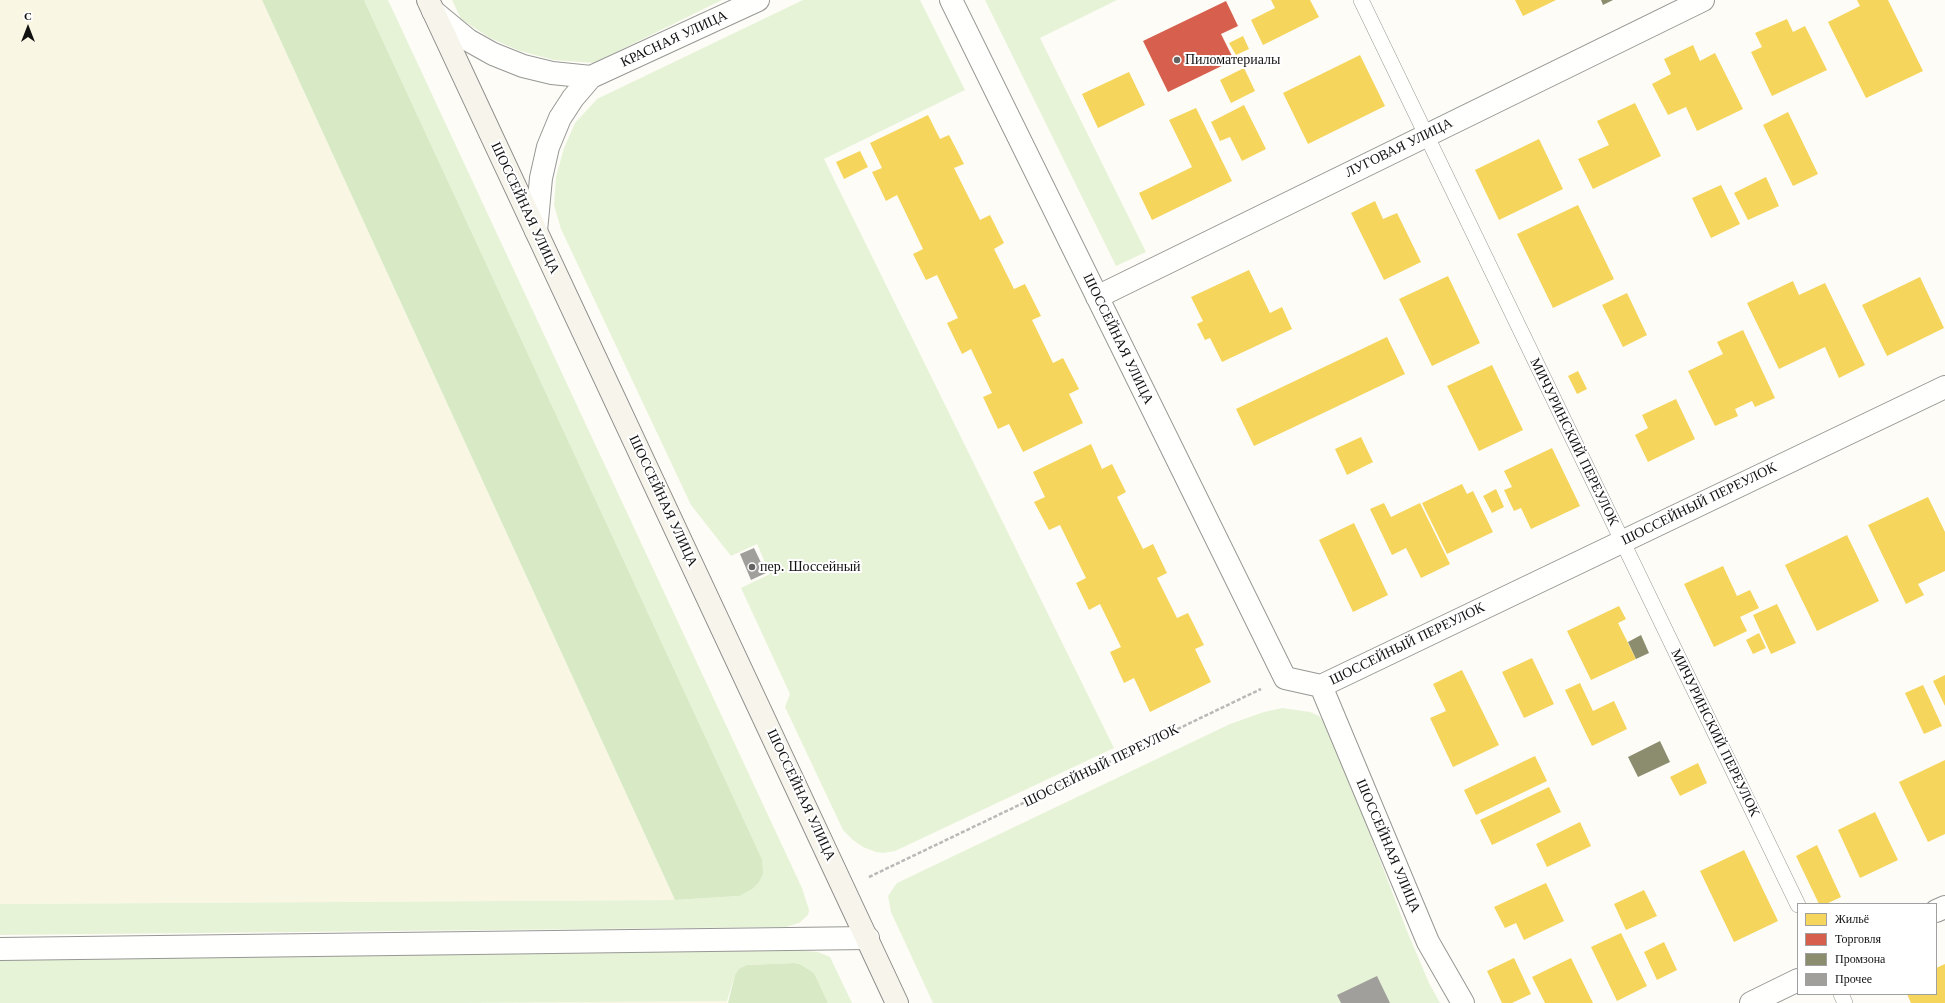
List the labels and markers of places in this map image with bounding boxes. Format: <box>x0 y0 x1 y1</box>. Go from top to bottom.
place label: Пиломатериалы <box>1185 52 1280 68</box>
marker: Пиломатериалы <box>1172 55 1182 65</box>
place label: пер. Шоссейный <box>760 559 861 575</box>
marker: пер. Шоссейный <box>747 562 757 572</box>

